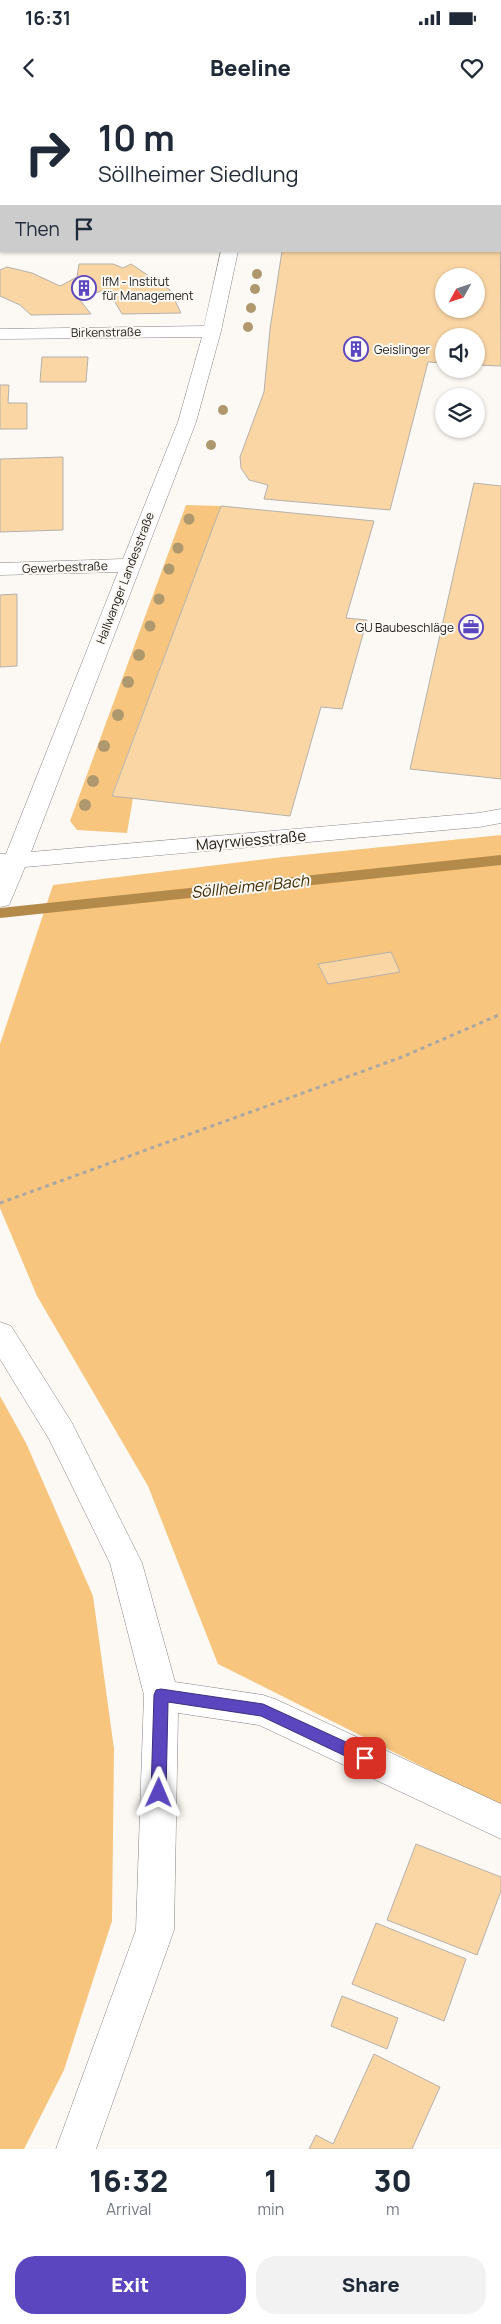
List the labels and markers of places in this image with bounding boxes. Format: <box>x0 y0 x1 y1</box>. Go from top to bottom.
place label: IfM - Institut für Management <box>102 273 194 304</box>
building icon: IfM - Institut für Management <box>71 275 97 301</box>
building icon: Geislinger <box>343 336 369 362</box>
place label: Geislinger <box>374 341 430 358</box>
office icon: GU Baubeschläge <box>458 614 484 640</box>
place label: GU Baubeschläge <box>356 619 454 636</box>
pin <box>344 1737 386 1779</box>

